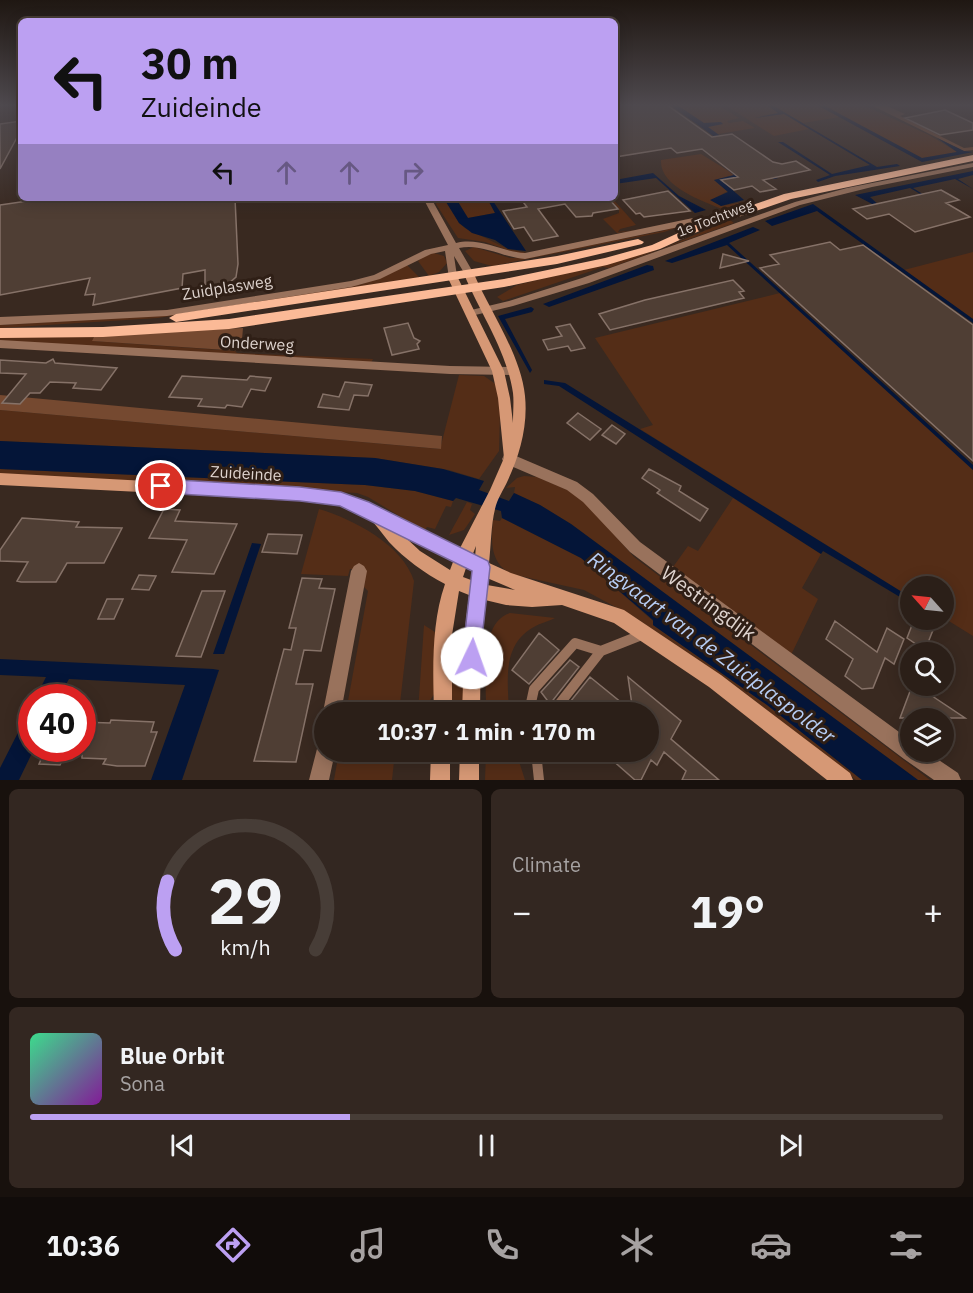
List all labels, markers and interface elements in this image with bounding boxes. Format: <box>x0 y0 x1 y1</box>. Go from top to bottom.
text: 30 m <box>141 36 239 91</box>
icon: left <box>42 42 120 120</box>
text: Zuideinde <box>141 89 262 124</box>
icon: left <box>207 156 240 189</box>
icon: ahead <box>270 156 303 189</box>
icon: ahead <box>333 156 366 189</box>
icon: right <box>396 156 429 189</box>
street label: 1e Tochtweg <box>674 195 756 241</box>
street label: Zuidplasweg <box>181 270 274 304</box>
street label: Onderweg <box>220 331 295 355</box>
pin <box>135 460 186 511</box>
street label: Zuideinde <box>210 461 282 485</box>
icon: arrive <box>144 469 177 502</box>
water label: Ringvaart van de Zuidplaspolder <box>583 545 842 750</box>
street label: Westringdijk <box>656 559 762 647</box>
north arrow <box>900 576 954 630</box>
map controls <box>900 576 954 762</box>
position arrow <box>440 626 504 690</box>
button: search <box>900 642 954 696</box>
speed limit sign: 40 <box>18 684 96 762</box>
button: layers <box>900 708 954 762</box>
text: 10:37 · 1 min · 170 m <box>377 717 596 746</box>
text: Climate <box>512 851 581 878</box>
text: 29 <box>208 860 283 941</box>
text: 19° <box>690 882 765 940</box>
text: − <box>512 890 532 933</box>
text: + <box>923 890 943 933</box>
text: km/h <box>220 934 271 962</box>
text: Blue Orbit <box>120 1041 225 1070</box>
text: Sona <box>120 1070 165 1097</box>
icon: previous <box>166 1129 199 1162</box>
icon: pause <box>470 1129 503 1162</box>
icon: next <box>774 1129 807 1162</box>
icon: directions <box>212 1224 254 1266</box>
icon: music <box>347 1224 389 1266</box>
icon: phone <box>481 1224 523 1266</box>
icon: climate <box>616 1224 658 1266</box>
icon: car <box>750 1224 792 1266</box>
icon: filters <box>885 1224 927 1266</box>
text: 10:36 <box>46 1228 120 1263</box>

